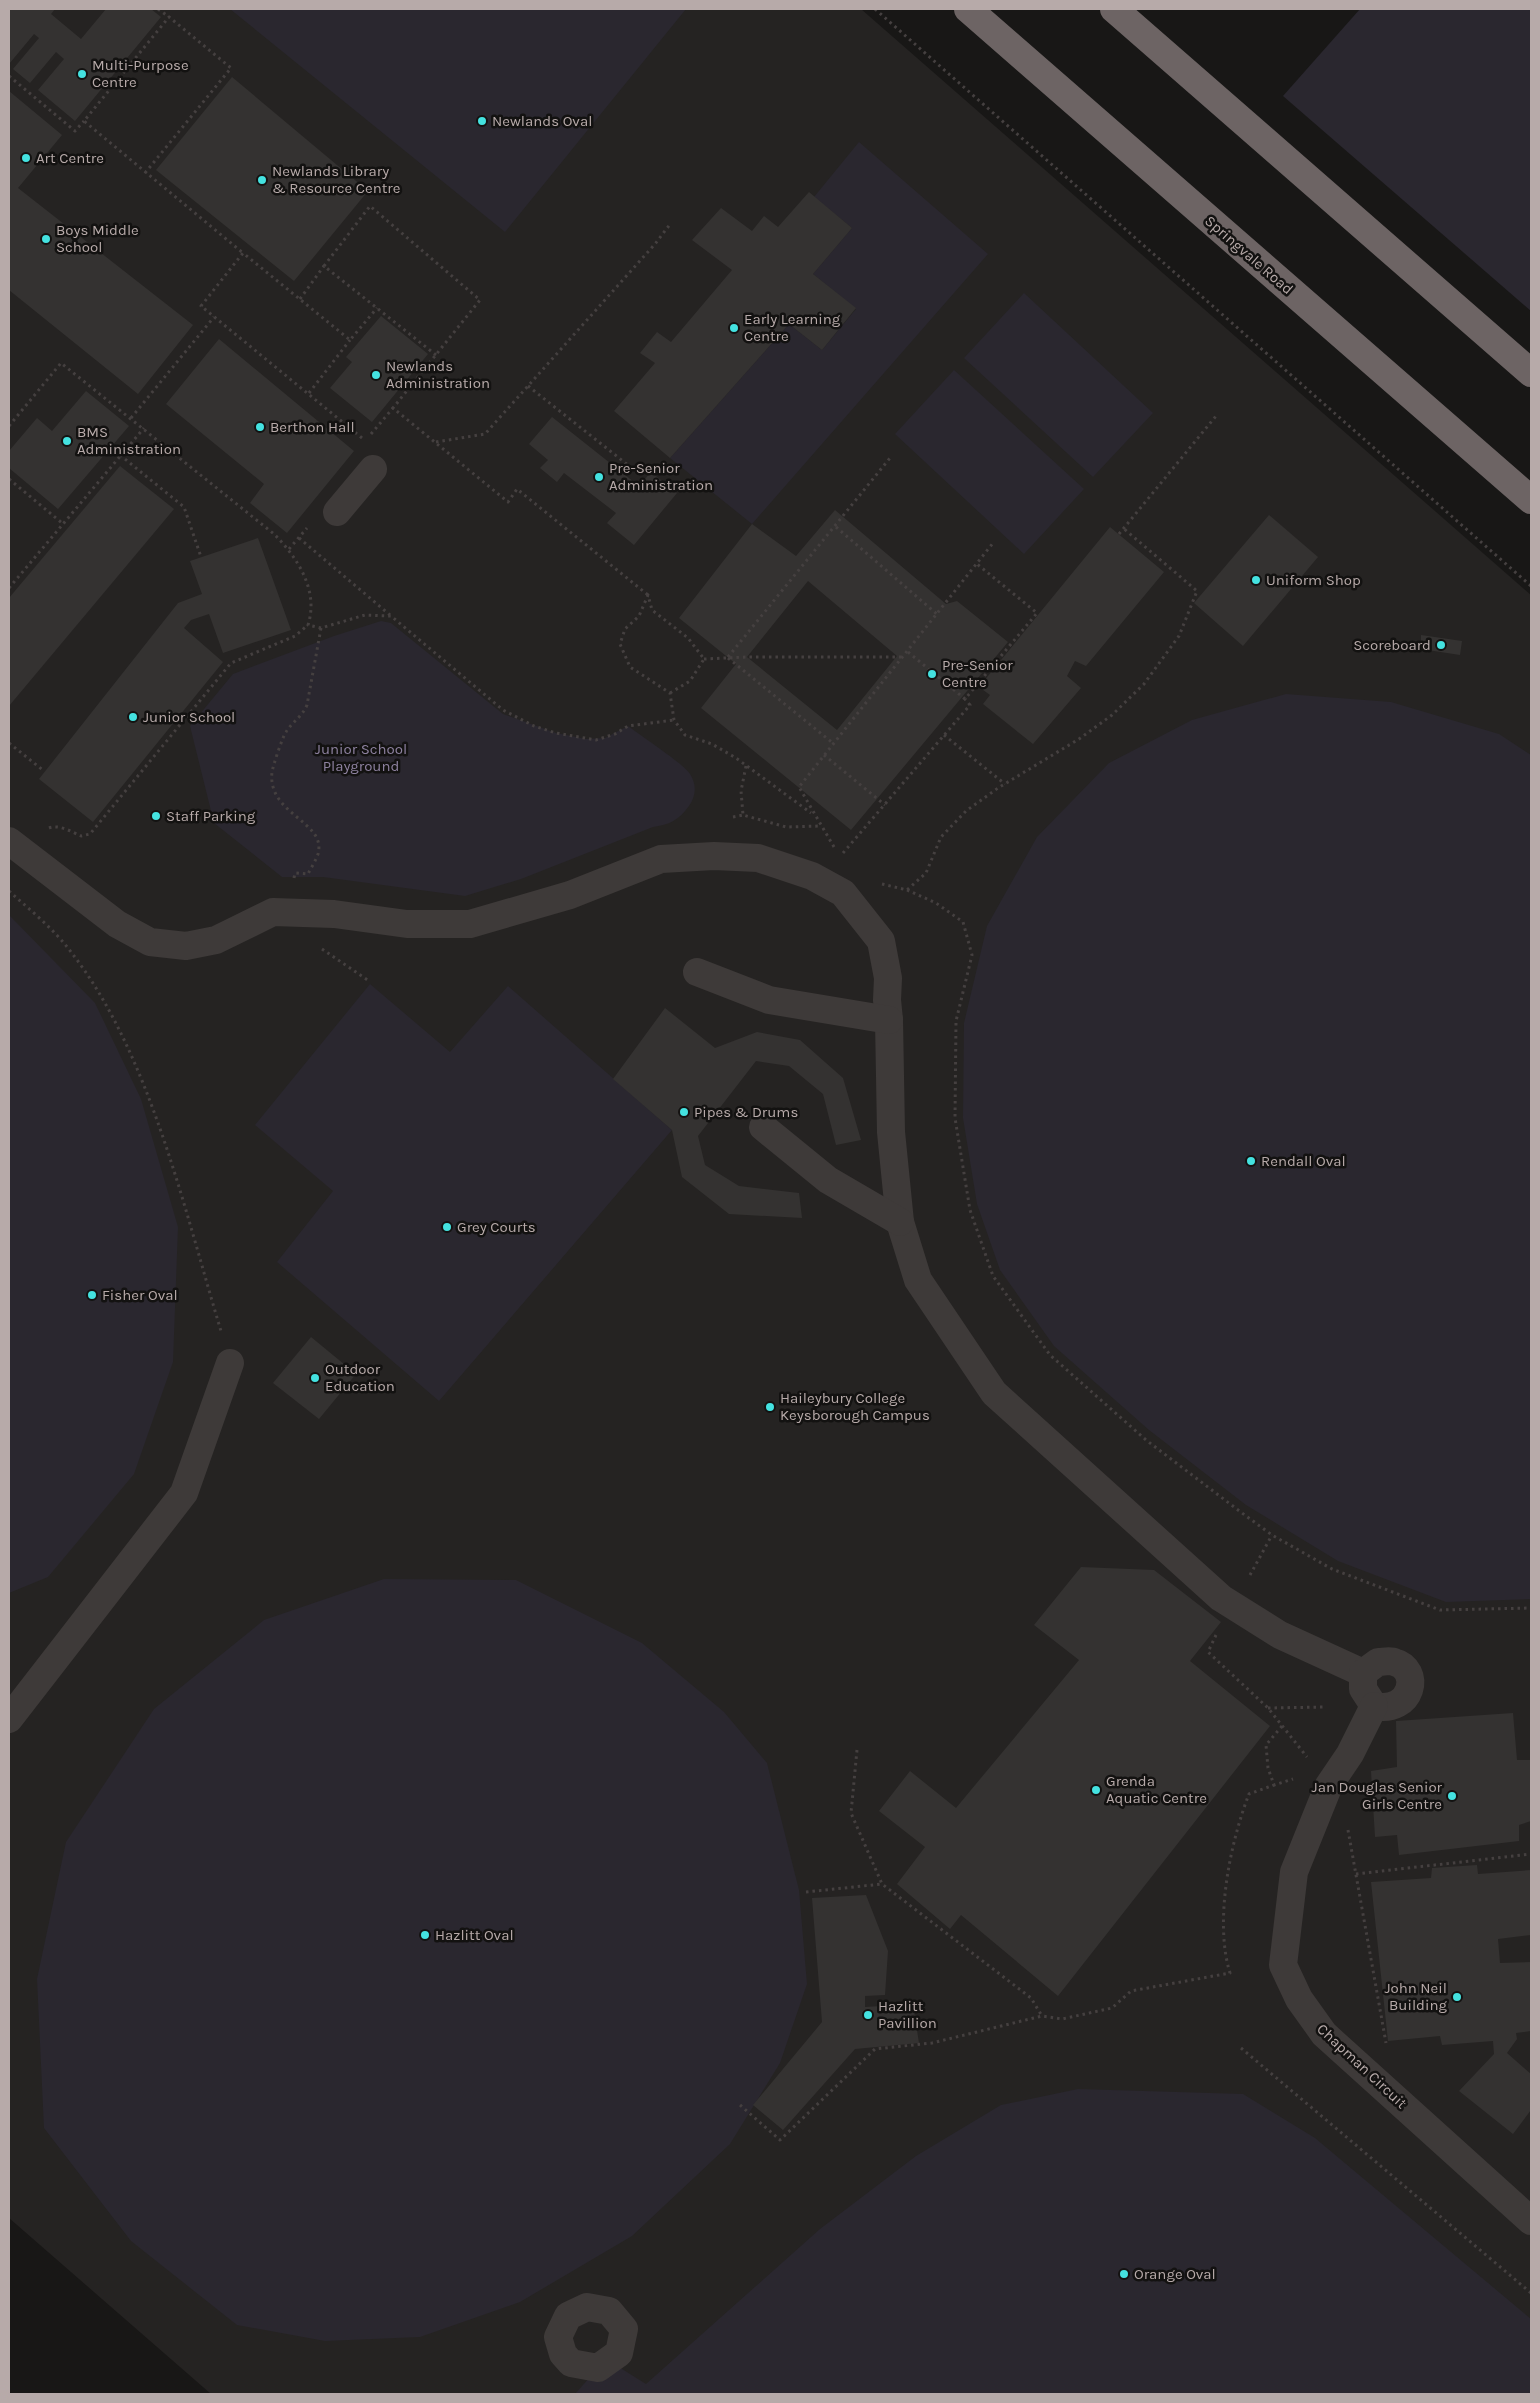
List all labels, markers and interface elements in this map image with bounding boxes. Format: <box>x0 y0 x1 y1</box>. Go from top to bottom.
place label: Multi-Purpose Centre <box>92 56 189 91</box>
marker: Multi-Purpose Centre <box>76 68 88 80</box>
place label: Newlands Oval <box>492 112 592 130</box>
marker: Newlands Oval <box>476 115 488 127</box>
place label: Art Centre <box>36 149 104 167</box>
marker: Art Centre <box>20 152 32 164</box>
place label: Newlands Library & Resource Centre <box>272 162 400 197</box>
marker: Newlands Library & Resource Centre <box>256 174 268 186</box>
street label: Springvale Road <box>1201 212 1297 298</box>
place label: Boys Middle School <box>56 221 139 256</box>
marker: Boys Middle School <box>40 233 52 245</box>
place label: Early Learning Centre <box>744 310 841 345</box>
marker: Early Learning Centre <box>728 322 740 334</box>
place label: Newlands Administration <box>386 357 490 392</box>
marker: Newlands Administration <box>370 369 382 381</box>
place label: Berthon Hall <box>270 418 355 436</box>
marker: Berthon Hall <box>254 421 266 433</box>
place label: BMS Administration <box>77 423 181 458</box>
marker: BMS Administration <box>61 435 73 447</box>
place label: Pre-Senior Administration <box>609 459 713 494</box>
marker: Pre-Senior Administration <box>593 471 605 483</box>
place label: Uniform Shop <box>1266 571 1361 589</box>
marker: Uniform Shop <box>1250 574 1262 586</box>
place label: Scoreboard <box>1353 636 1431 654</box>
marker: Scoreboard <box>1435 639 1447 651</box>
place label: Pre-Senior Centre <box>942 656 1013 691</box>
marker: Pre-Senior Centre <box>926 668 938 680</box>
place label: Junior School <box>143 708 235 726</box>
marker: Junior School <box>127 711 139 723</box>
park label: Junior School Playground <box>315 740 407 775</box>
place label: Staff Parking <box>166 807 256 825</box>
marker: Staff Parking <box>150 810 162 822</box>
place label: Pipes & Drums <box>694 1103 798 1121</box>
marker: Pipes & Drums <box>678 1106 690 1118</box>
place label: Rendall Oval <box>1261 1152 1346 1170</box>
marker: Rendall Oval <box>1245 1155 1257 1167</box>
place label: Grey Courts <box>457 1218 536 1236</box>
marker: Grey Courts <box>441 1221 453 1233</box>
place label: Fisher Oval <box>102 1286 178 1304</box>
marker: Fisher Oval <box>86 1289 98 1301</box>
place label: Outdoor Education <box>325 1360 395 1395</box>
marker: Outdoor Education <box>309 1372 321 1384</box>
place label: Haileybury College Keysborough Campus <box>780 1389 930 1424</box>
marker: Haileybury College Keysborough Campus <box>764 1401 776 1413</box>
place label: Grenda Aquatic Centre <box>1106 1772 1207 1807</box>
place label: Jan Douglas Senior Girls Centre <box>1312 1778 1443 1813</box>
marker: Grenda Aquatic Centre <box>1090 1784 1102 1796</box>
marker: Jan Douglas Senior Girls Centre <box>1446 1790 1458 1802</box>
place label: Hazlitt Oval <box>435 1926 514 1944</box>
marker: Hazlitt Oval <box>419 1929 431 1941</box>
place label: John Neil Building <box>1384 1979 1448 2014</box>
marker: John Neil Building <box>1451 1991 1463 2003</box>
place label: Hazlitt Pavillion <box>878 1997 937 2032</box>
marker: Hazlitt Pavillion <box>862 2009 874 2021</box>
street label: Chapman Circuit <box>1313 2020 1411 2112</box>
place label: Orange Oval <box>1134 2265 1216 2283</box>
marker: Orange Oval <box>1118 2268 1130 2280</box>

